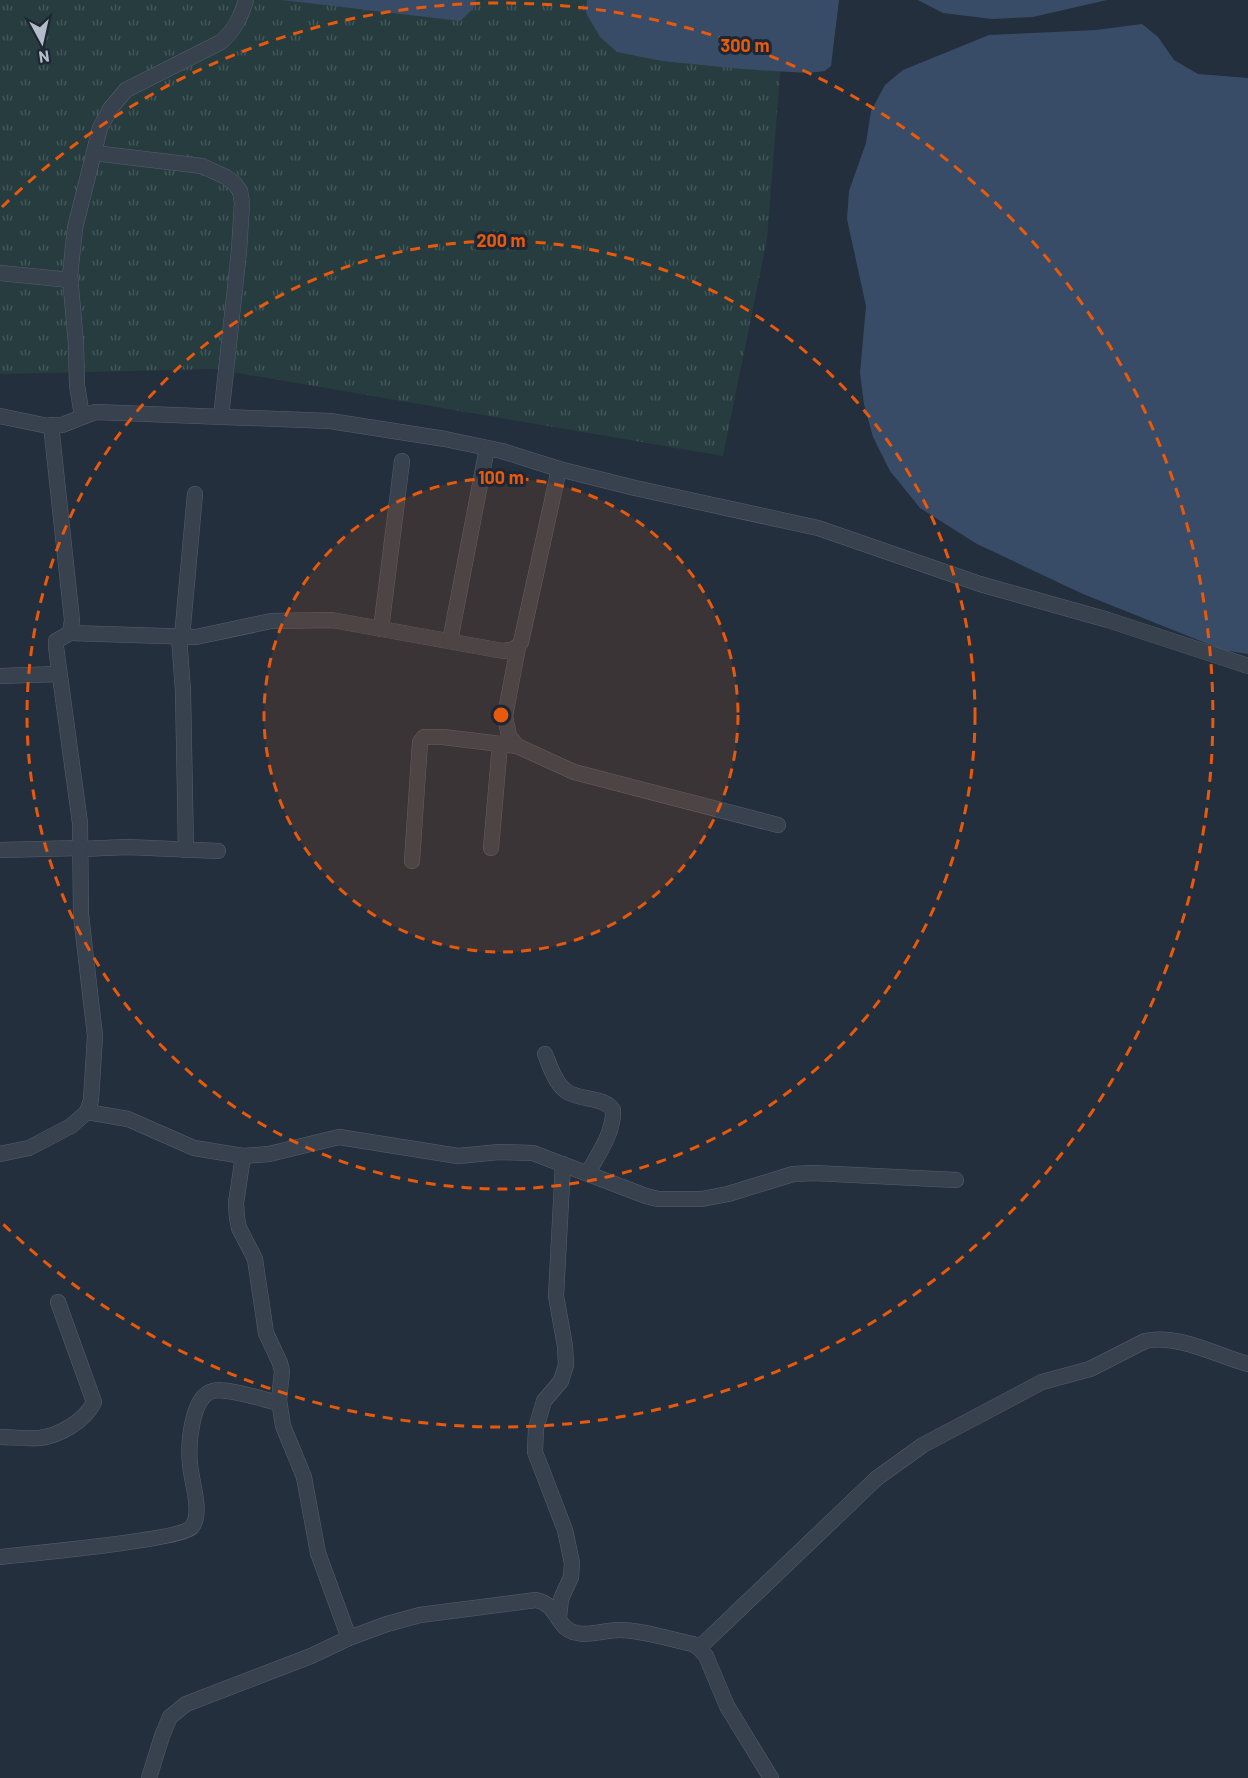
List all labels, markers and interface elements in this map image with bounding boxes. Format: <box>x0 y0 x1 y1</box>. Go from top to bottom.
north arrow <box>12 12 72 72</box>
text: 300 m <box>721 34 769 56</box>
text: N <box>38 47 51 67</box>
text: 200 m <box>476 229 526 251</box>
text: 100 m <box>478 466 524 488</box>
centre of rings <box>491 705 511 725</box>

